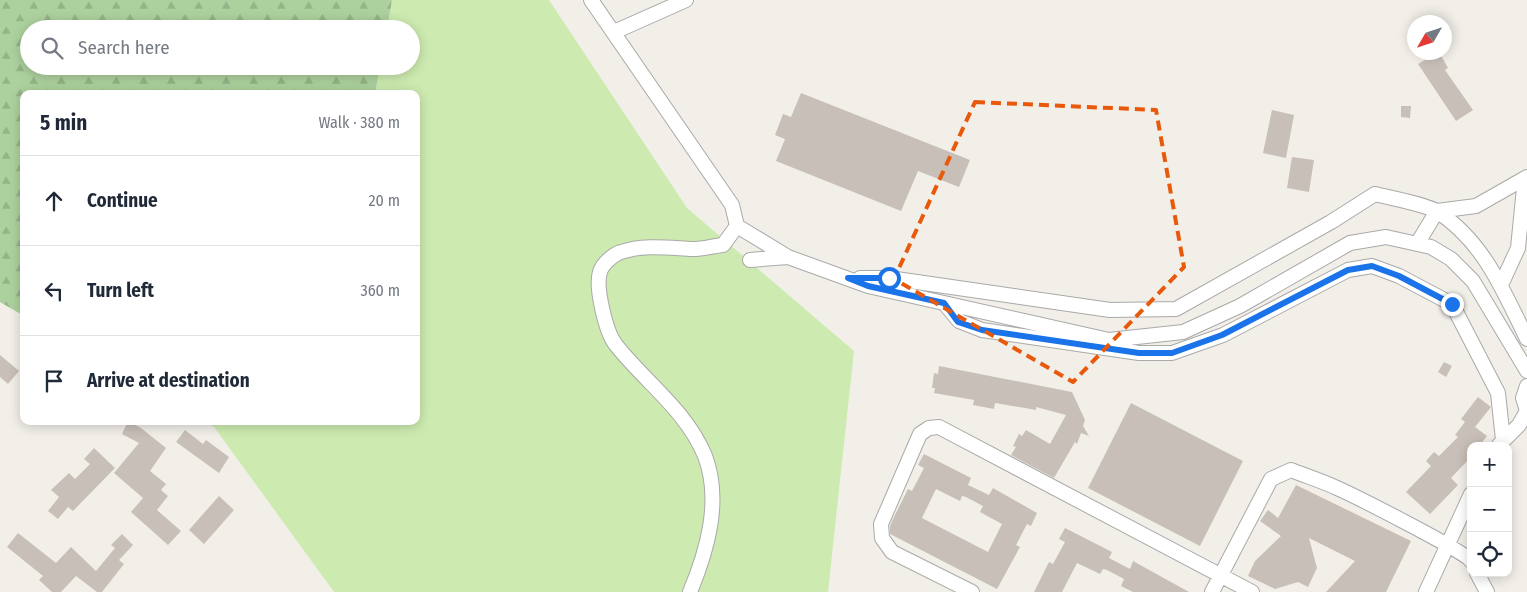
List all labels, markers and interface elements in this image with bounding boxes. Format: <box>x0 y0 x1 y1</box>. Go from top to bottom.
north arrow <box>1407 15 1452 60</box>
search box <box>20 20 420 75</box>
icon: search <box>38 34 66 62</box>
text: Search here <box>78 36 170 59</box>
text: 5 min <box>40 110 87 136</box>
text: Walk · 380 m <box>319 113 400 132</box>
icon: ahead <box>40 187 68 215</box>
text: Continue <box>87 189 158 212</box>
text: 20 m <box>369 191 400 210</box>
route start <box>878 267 901 290</box>
icon: left <box>40 277 68 305</box>
text: Turn left <box>87 279 154 302</box>
text: 360 m <box>360 281 400 300</box>
route end <box>1441 293 1464 316</box>
icon: arrive <box>40 367 68 395</box>
text: Arrive at destination <box>87 369 250 392</box>
map controls <box>1467 442 1512 577</box>
button: + <box>1467 442 1512 487</box>
button: − <box>1467 487 1512 532</box>
button: locate <box>1467 532 1512 577</box>

